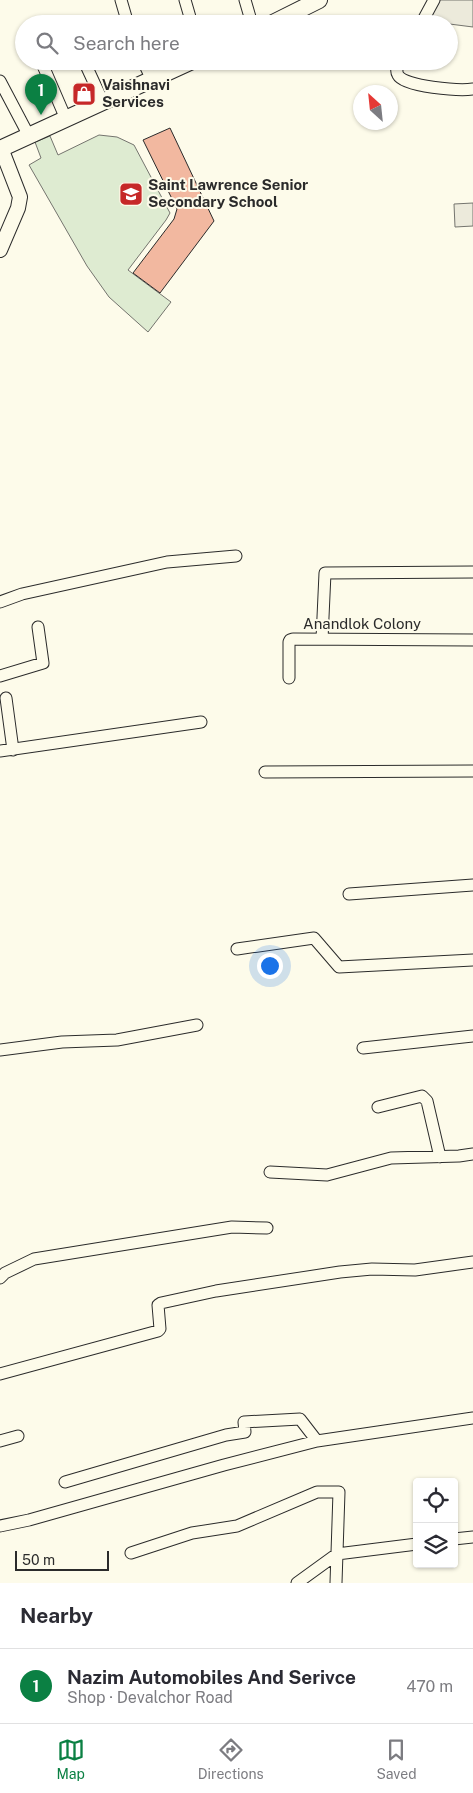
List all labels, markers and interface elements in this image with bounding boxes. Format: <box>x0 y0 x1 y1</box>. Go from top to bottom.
search box <box>15 15 458 70</box>
icon: search <box>33 29 61 57</box>
text: Search here <box>73 32 180 54</box>
pin: 1 <box>25 74 57 115</box>
place label: Vaishnavi Services <box>102 76 170 110</box>
shop icon: Vaishnavi Services <box>71 81 97 107</box>
north arrow <box>353 85 398 130</box>
place label: Saint Lawrence Senior Secondary School <box>148 176 308 210</box>
school or university icon: Saint Lawrence Senior Secondary School <box>118 181 144 207</box>
street label: Anandlok Colony <box>303 615 421 632</box>
your location <box>257 953 283 979</box>
map controls <box>413 1478 458 1568</box>
button: locate <box>413 1478 458 1523</box>
button: layers <box>413 1523 458 1568</box>
scale bar <box>15 1548 109 1571</box>
text: 50 m <box>22 1552 55 1568</box>
text: Nearby <box>20 1603 93 1628</box>
text: Nazim Automobiles And Serivce <box>67 1666 356 1688</box>
text: 1 <box>33 1677 39 1696</box>
text: 470 m <box>406 1677 453 1696</box>
text: Shop · Devalchor Road <box>67 1688 233 1707</box>
tab: Map <box>56 1736 85 1782</box>
tab: Directions <box>198 1736 264 1782</box>
tab: Saved <box>376 1736 417 1782</box>

